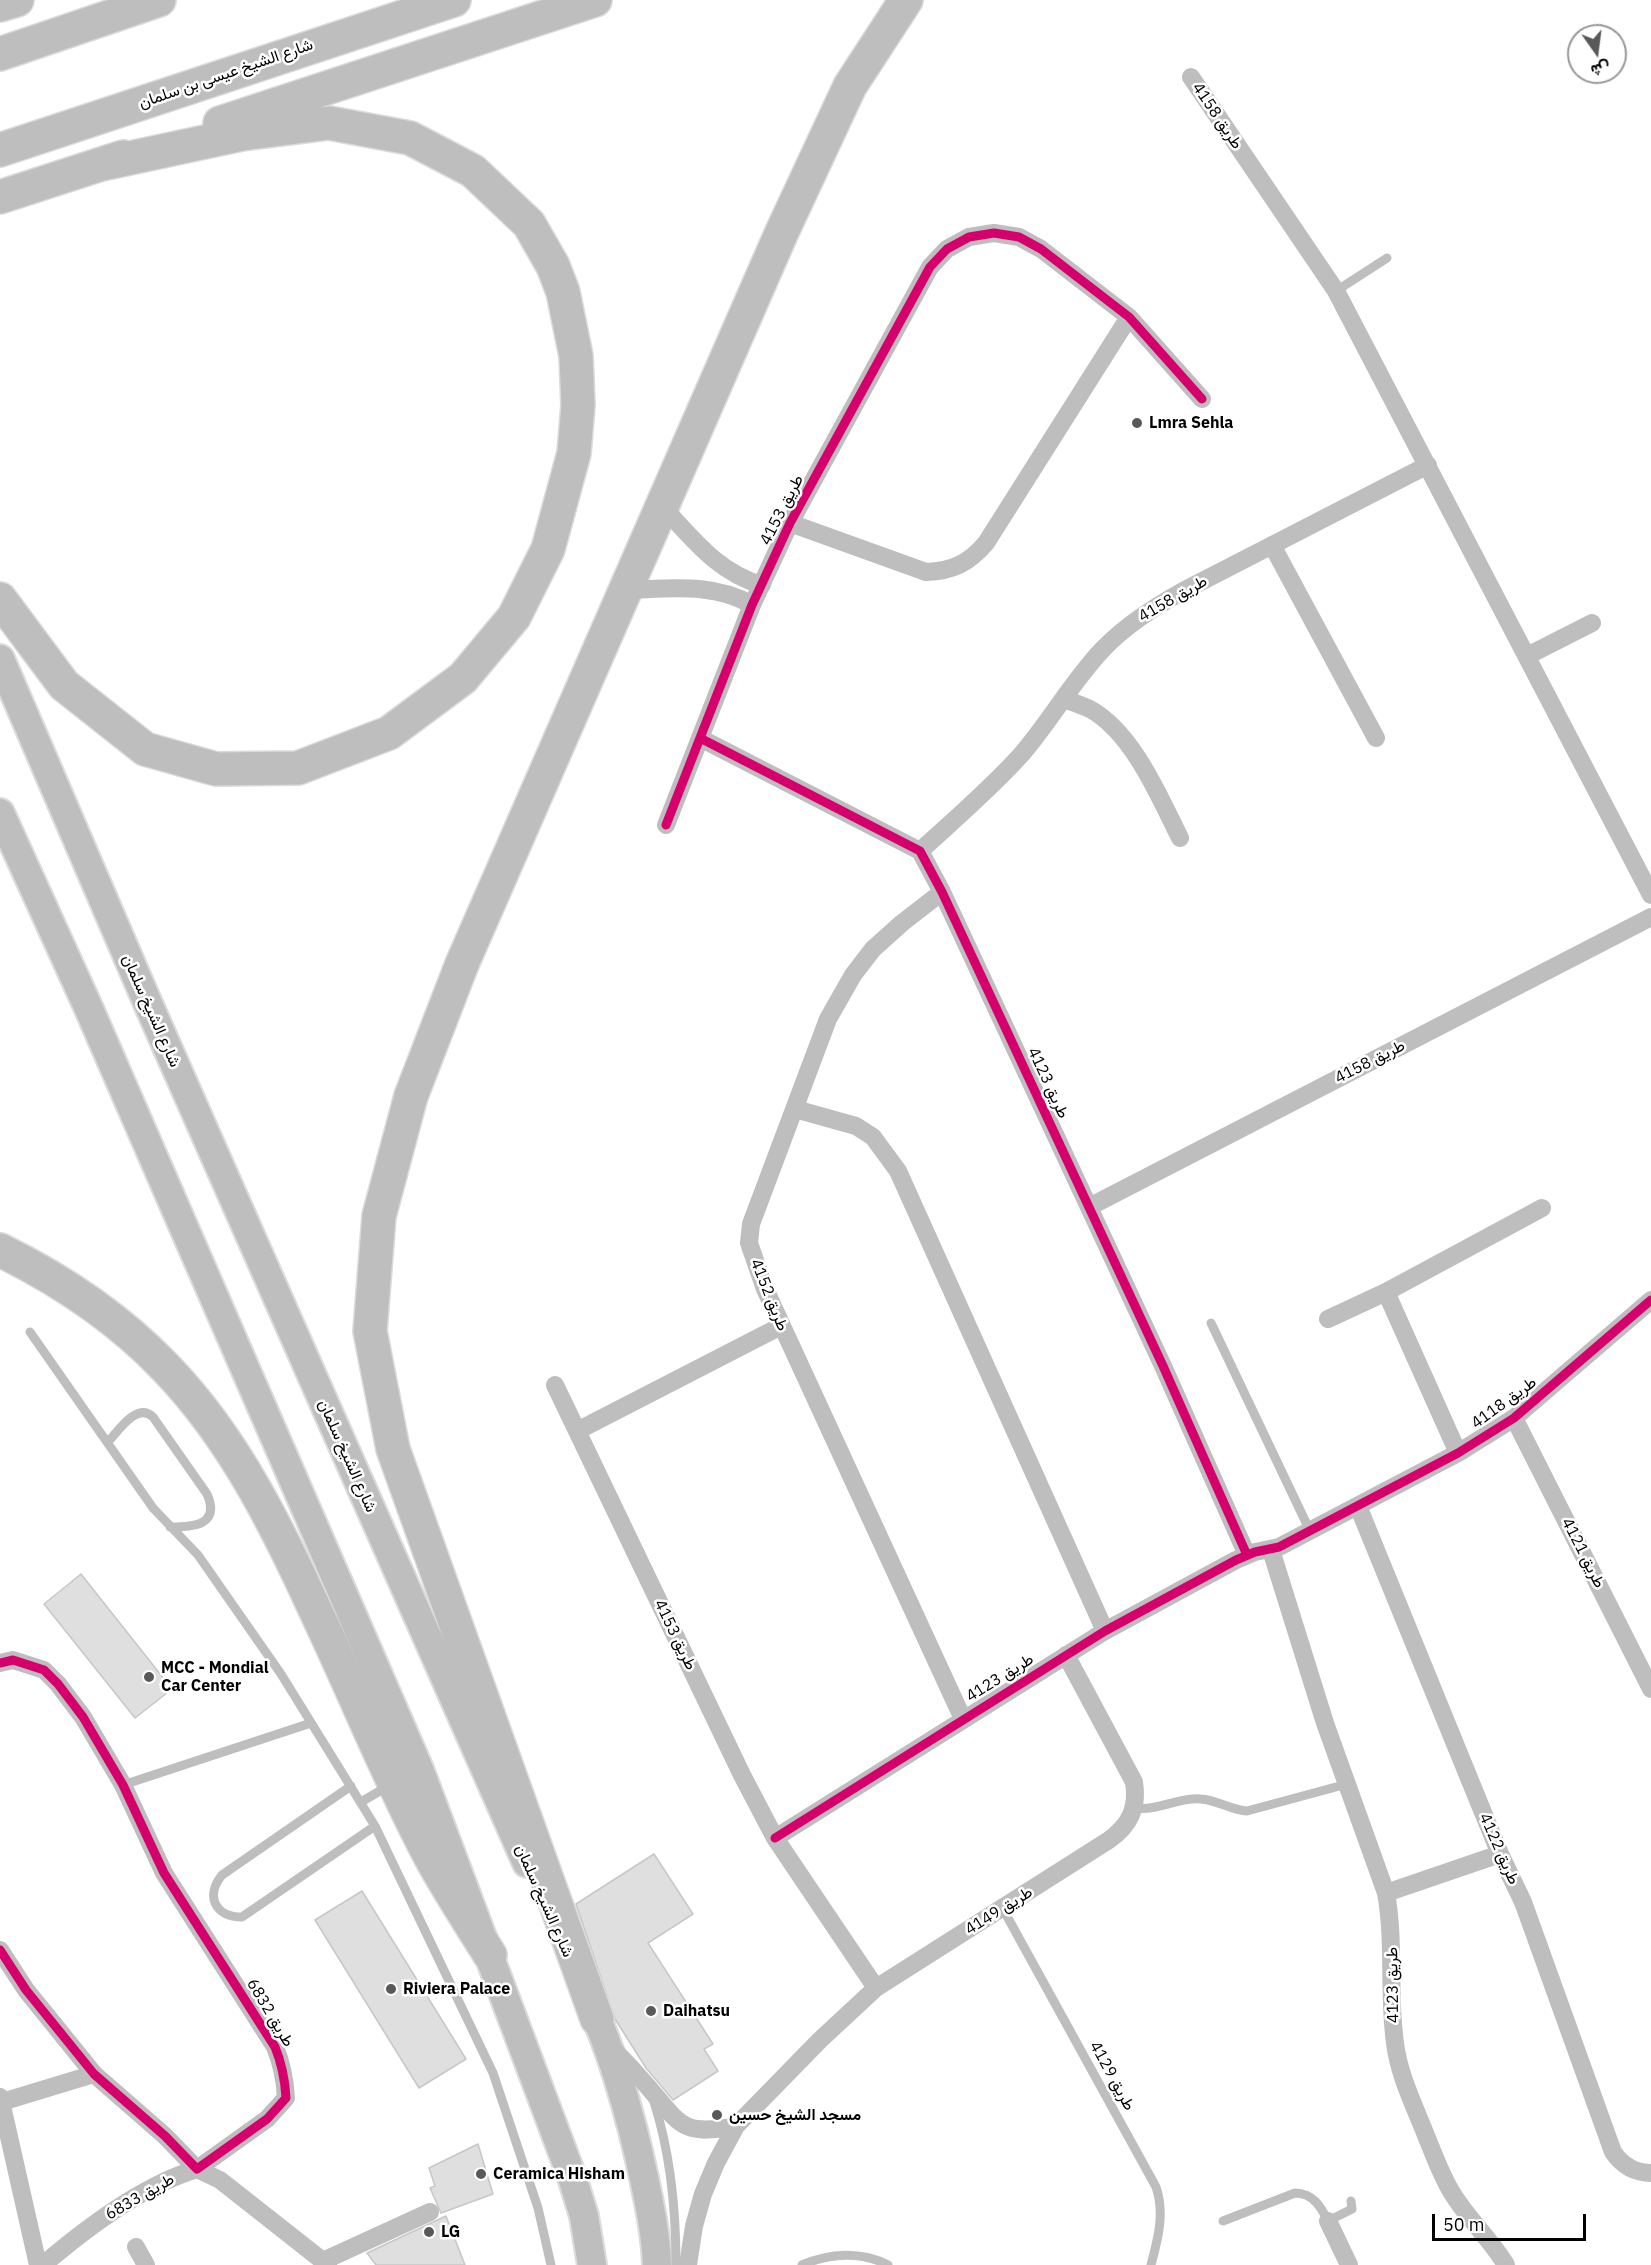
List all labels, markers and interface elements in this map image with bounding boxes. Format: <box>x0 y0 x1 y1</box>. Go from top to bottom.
north arrow <box>1567 24 1627 84</box>
street label: شارع الشيخ عيسى بن سلمان <box>136 35 316 113</box>
text: ش <box>1589 57 1613 82</box>
street label: طريق 4158 <box>1188 79 1246 153</box>
place label: Lmra Sehla <box>1149 413 1233 433</box>
marker: Lmra Sehla <box>1130 416 1144 430</box>
street label: طريق 4153 <box>756 472 808 548</box>
street label: طريق 4158 <box>1135 572 1211 626</box>
street label: شارع الشيخ سلمان <box>118 952 184 1070</box>
street label: طريق 4158 <box>1332 1036 1408 1088</box>
street label: طريق 4123 <box>1023 1044 1073 1122</box>
street label: طريق 4152 <box>746 1256 792 1334</box>
street label: طريق 4118 <box>1468 1373 1540 1433</box>
street label: شارع الشيخ سلمان <box>314 1397 380 1515</box>
street label: طريق 4121 <box>1557 1515 1609 1591</box>
street label: طريق 4153 <box>650 1597 700 1673</box>
street label: طريق 4123 <box>963 1650 1037 1706</box>
place label: MCC - Mondial Car Center <box>161 1658 269 1696</box>
marker: MCC - Mondial Car Center <box>142 1670 156 1684</box>
street label: طريق 4122 <box>1475 1810 1523 1888</box>
street label: شارع الشيخ سلمان <box>511 1842 577 1960</box>
street label: طريق 4149 <box>962 1883 1036 1939</box>
street label: طريق 4123 <box>1383 1947 1403 2023</box>
street label: طريق 6832 <box>242 1975 298 2051</box>
place label: Riviera Palace <box>403 1979 510 1999</box>
marker: Riviera Palace <box>384 1982 398 1996</box>
place label: Daihatsu <box>663 2001 730 2021</box>
marker: Daihatsu <box>644 2004 658 2018</box>
street label: طريق 4129 <box>1085 2038 1139 2114</box>
place label: مسجد الشيخ حسين <box>729 2105 861 2125</box>
marker: مسجد الشيخ حسين <box>710 2108 724 2122</box>
place label: Ceramica Hisham <box>493 2164 625 2184</box>
marker: Ceramica Hisham <box>474 2167 488 2181</box>
street label: طريق 6833 <box>102 2170 178 2224</box>
scale bar <box>1435 2202 1590 2240</box>
text: 50 m <box>1443 2213 1485 2236</box>
place label: LG <box>441 2222 460 2242</box>
marker: LG <box>422 2225 436 2239</box>

